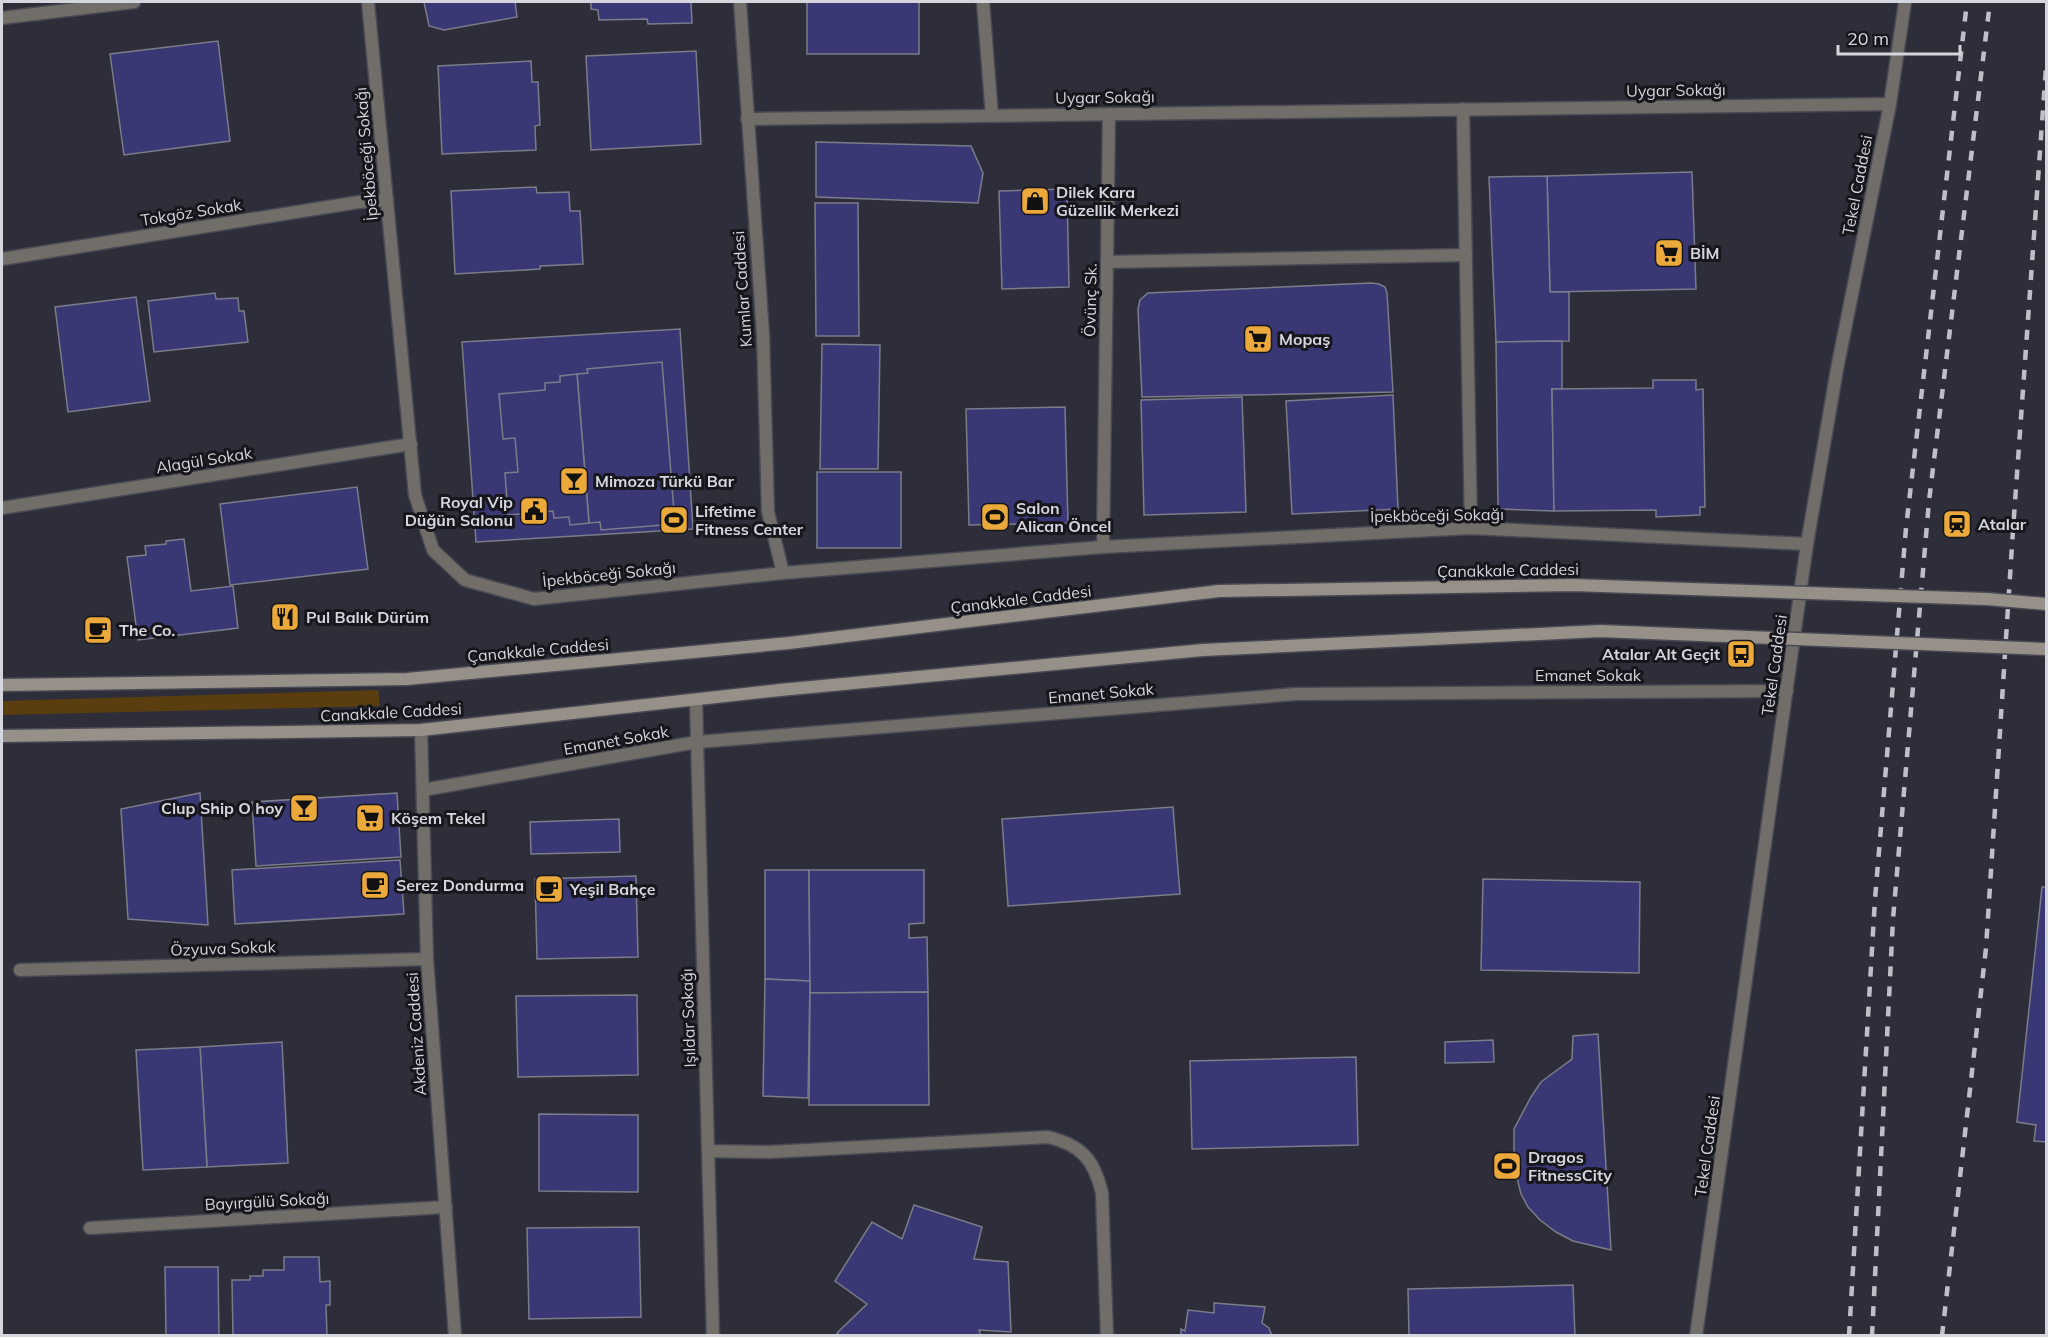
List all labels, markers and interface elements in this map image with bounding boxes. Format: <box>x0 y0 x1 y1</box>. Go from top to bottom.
scale bar <box>1838 18 1960 56</box>
text: 20 m <box>1847 27 1889 50</box>
street label: Uygar Sokağı <box>1626 79 1726 101</box>
street label: İpekböceği Sokağı <box>350 86 382 222</box>
street label: Uygar Sokağı <box>1055 86 1155 108</box>
street label: Tekel Caddesi <box>1837 133 1877 237</box>
place label: Dilek Kara Güzellik Merkezi <box>1056 182 1179 220</box>
shop icon: Dilek Kara Güzellik Merkezi <box>1019 185 1051 217</box>
street label: Tokgöz Sokak <box>139 194 244 230</box>
street label: Kumlar Caddesi <box>728 230 756 348</box>
supermarket icon: BİM <box>1653 237 1685 269</box>
place label: BİM <box>1690 243 1720 263</box>
street label: Övünç Sk. <box>1079 263 1101 337</box>
supermarket icon: Mopaş <box>1242 323 1274 355</box>
place label: Mopaş <box>1279 329 1330 349</box>
street label: Alagül Sokak <box>154 442 254 477</box>
bar icon: Mimoza Türkü Bar <box>558 465 590 497</box>
place label: Mimoza Türkü Bar <box>595 471 735 491</box>
place label: Royal Vip Düğün Salonu <box>405 492 513 530</box>
public building icon: Royal Vip Düğün Salonu <box>518 495 550 527</box>
place label: Salon Alican Öncel <box>1016 498 1111 536</box>
place label: Lifetime Fitness Center <box>695 501 804 539</box>
sports icon: Salon Alican Öncel <box>979 501 1011 533</box>
sports icon: Lifetime Fitness Center <box>658 504 690 536</box>
street label: İpekböceği Sokağı <box>1370 504 1504 526</box>
station icon: Atalar <box>1941 508 1973 540</box>
place label: Atalar <box>1978 514 2027 534</box>
street label: İpekböceği Sokağı <box>541 557 677 591</box>
street label: Çanakkale Caddesi <box>1437 559 1579 581</box>
street label: Çanakkale Caddesi <box>949 580 1093 618</box>
restaurant icon: Pul Balık Dürüm <box>269 601 301 633</box>
place label: Pul Balık Dürüm <box>306 607 429 627</box>
street label: Tekel Caddesi <box>1757 613 1791 717</box>
cafe icon: The Co. <box>82 614 114 646</box>
place label: The Co. <box>119 620 175 640</box>
street label: Çanakkale Caddesi <box>466 634 610 666</box>
bus stop icon: Atalar Alt Geçit <box>1725 638 1757 670</box>
place label: Atalar Alt Geçit <box>1602 644 1720 664</box>
street label: Emanet Sokak <box>1535 665 1642 685</box>
street label: Emanet Sokak <box>1047 678 1155 708</box>
street label: Canakkale Caddesi <box>320 698 462 726</box>
street label: Emanet Sokak <box>562 721 671 759</box>
bar icon: Clup Ship O hoy <box>288 792 320 824</box>
place label: Clup Ship O hoy <box>161 798 283 818</box>
supermarket icon: Köşem Tekel <box>354 802 386 834</box>
place label: Köşem Tekel <box>391 808 486 828</box>
cafe icon: Serez Dondurma <box>359 869 391 901</box>
cafe icon: Yeşil Bahçe <box>533 873 565 905</box>
place label: Serez Dondurma <box>396 875 524 895</box>
place label: Yeşil Bahçe <box>569 879 656 899</box>
street label: Özyuva Sokak <box>170 936 277 960</box>
street label: Işıldar Sokağı <box>676 968 700 1068</box>
street label: Akdeniz Caddesi <box>402 972 430 1096</box>
street label: Tekel Caddesi <box>1690 1094 1724 1198</box>
place label: Dragos FitnessCity <box>1528 1147 1612 1185</box>
sports icon: Dragos FitnessCity <box>1491 1150 1523 1182</box>
street label: Bayırgülü Sokağı <box>204 1188 330 1214</box>

